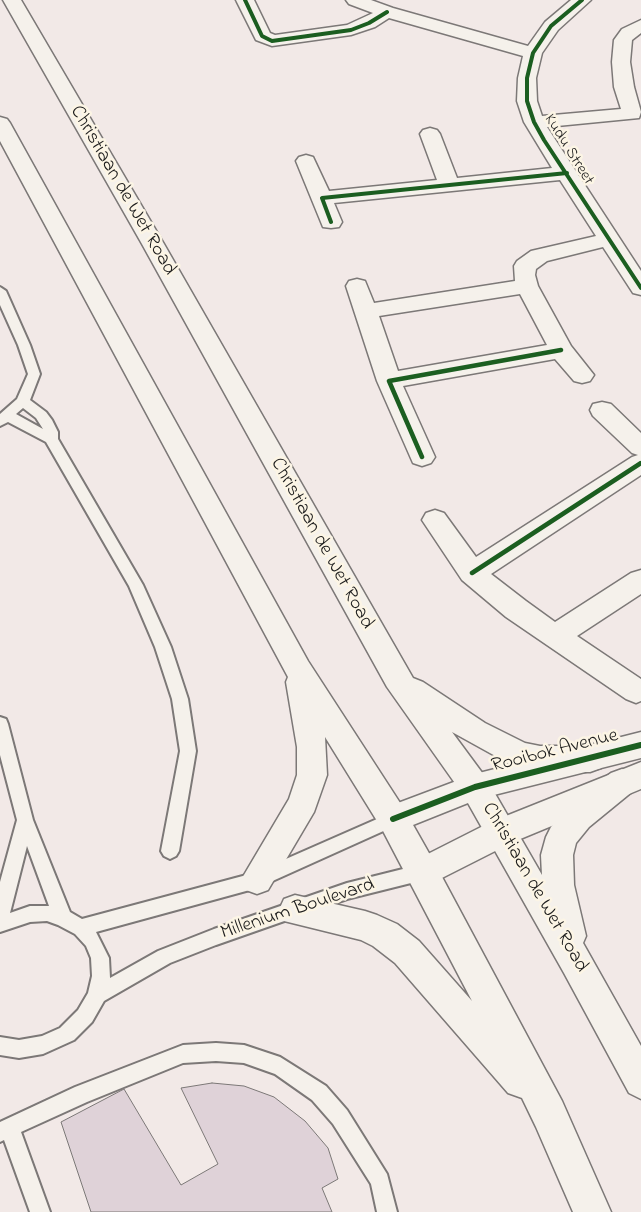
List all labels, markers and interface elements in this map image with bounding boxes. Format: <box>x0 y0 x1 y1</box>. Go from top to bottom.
street label: Christiaan de Wet Road <box>64 102 180 280</box>
street label: Kudu Street <box>539 111 597 189</box>
street label: Christiaan de Wet Road <box>264 454 378 634</box>
street label: Rooibok Avenue <box>489 725 621 779</box>
street label: Christiaan de Wet Road <box>476 799 592 977</box>
street label: Millenium Boulevard <box>218 874 378 946</box>

